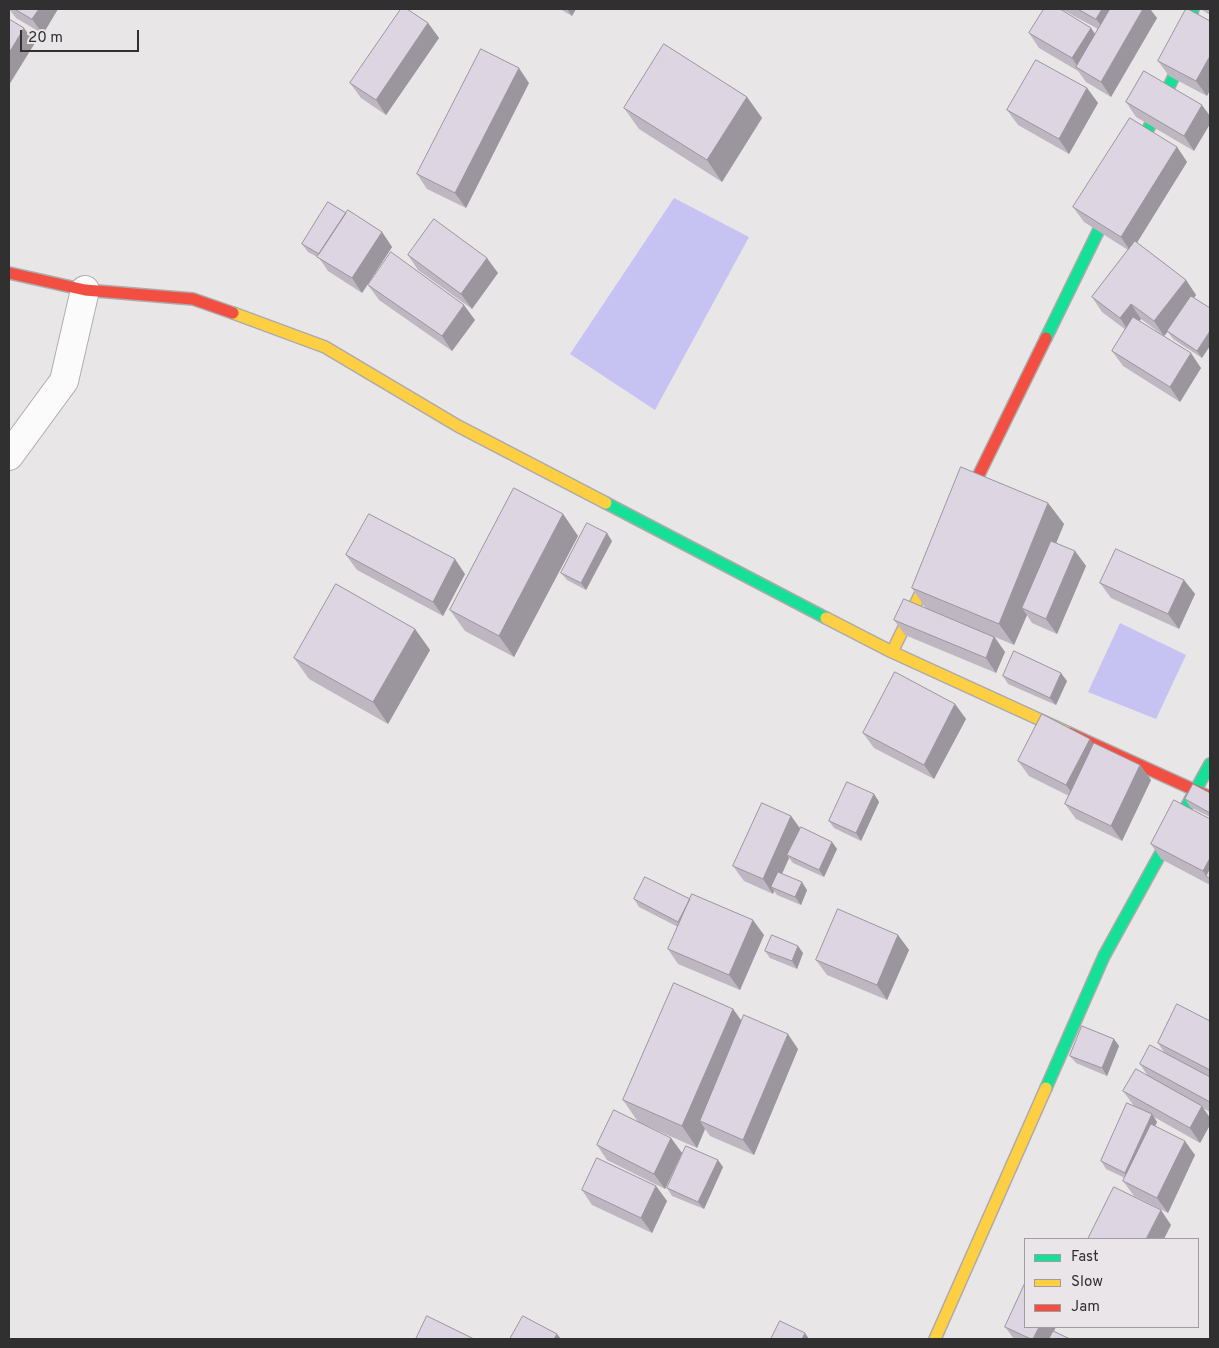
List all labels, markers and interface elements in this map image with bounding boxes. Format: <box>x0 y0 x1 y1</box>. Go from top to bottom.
scale bar <box>22 20 141 52</box>
text: 20 m <box>28 29 63 48</box>
legend <box>1024 1238 1199 1328</box>
text: Fast <box>1071 1248 1099 1267</box>
text: Slow <box>1071 1273 1103 1292</box>
text: Jam <box>1071 1298 1100 1317</box>

